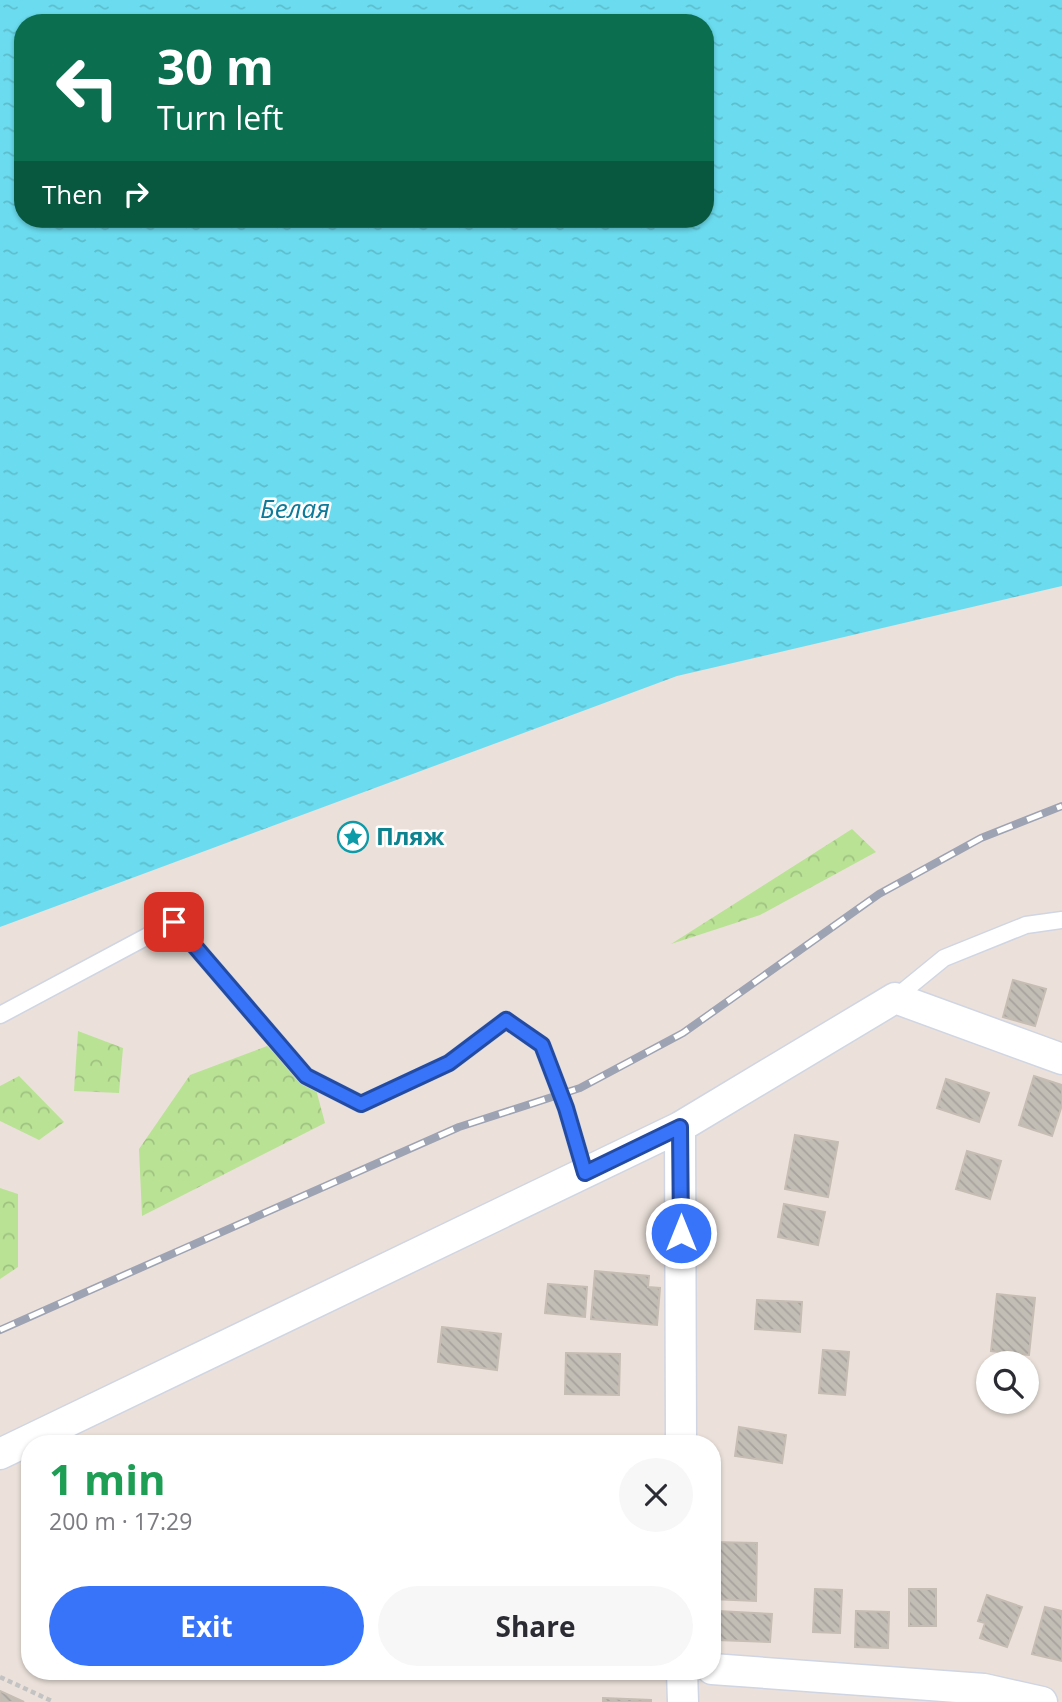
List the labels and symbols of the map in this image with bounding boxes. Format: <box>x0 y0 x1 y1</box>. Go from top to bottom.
water label: Белая <box>260 490 330 526</box>
place label: Пляж <box>376 819 445 852</box>
place icon: Пляж <box>336 820 370 854</box>
pin <box>144 892 204 952</box>
position arrow <box>644 1196 718 1270</box>

